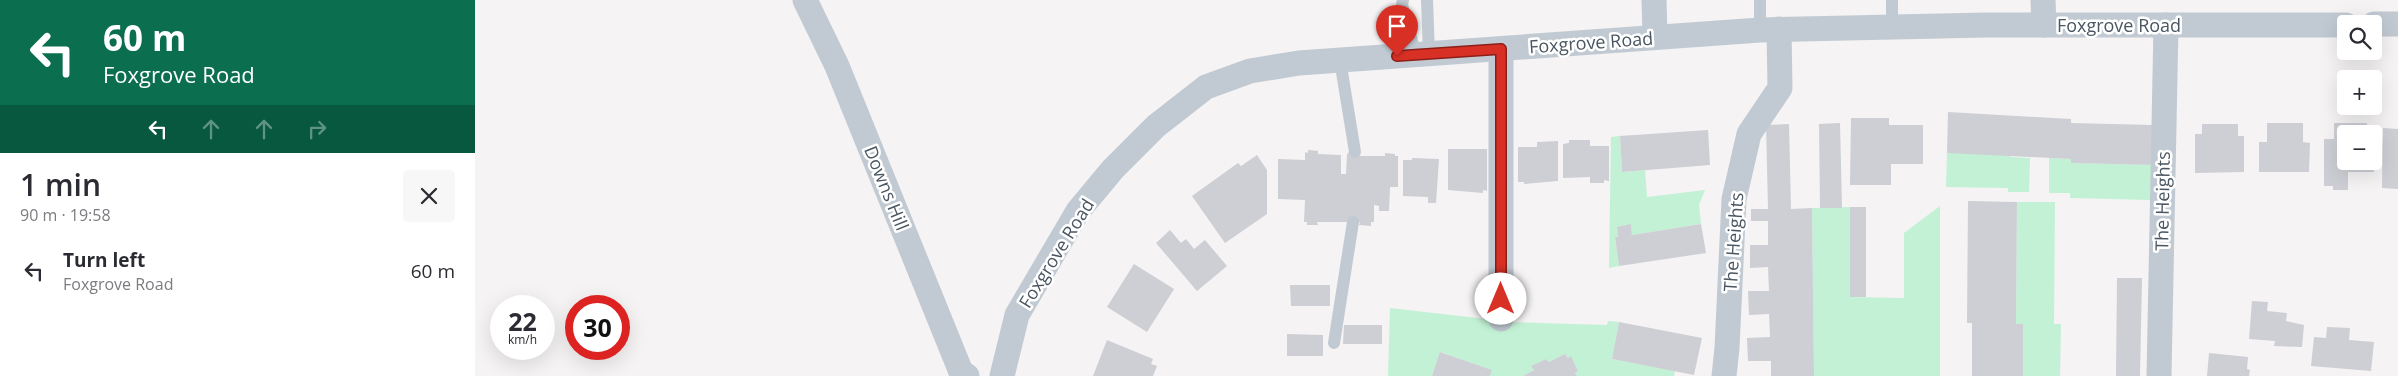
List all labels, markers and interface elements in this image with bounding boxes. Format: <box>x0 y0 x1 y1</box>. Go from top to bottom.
pin <box>1376 5 1418 56</box>
icon: arrive <box>1383 12 1411 40</box>
street label: Foxgrove Road <box>2057 13 2181 37</box>
text: 60 m <box>103 14 186 61</box>
map controls <box>2337 15 2382 170</box>
button: search <box>2337 15 2382 60</box>
icon: left <box>20 20 85 85</box>
street label: Foxgrove Road <box>1528 26 1654 58</box>
text: Foxgrove Road <box>103 59 255 89</box>
button: + <box>2337 70 2382 115</box>
icon: left <box>144 115 172 143</box>
icon: ahead <box>197 115 225 143</box>
icon: ahead <box>250 115 278 143</box>
icon: right <box>303 115 331 143</box>
button: − <box>2337 125 2382 170</box>
street label: Downs Hill <box>859 142 915 234</box>
street label: The Heights <box>2149 151 2175 251</box>
text: 1 min <box>20 164 101 205</box>
button: close <box>403 170 455 222</box>
street label: The Heights <box>1718 192 1748 292</box>
street label: Foxgrove Road <box>1013 194 1099 312</box>
text: 90 m · 19:58 <box>20 204 111 226</box>
text: Turn left <box>63 247 145 273</box>
icon: left <box>20 257 48 285</box>
text: 60 m <box>411 258 455 284</box>
position arrow <box>1474 272 1526 324</box>
text: Foxgrove Road <box>63 273 173 295</box>
speed limit sign: 30 <box>565 295 630 360</box>
text: 22 <box>508 304 537 338</box>
text: km/h <box>508 331 537 348</box>

